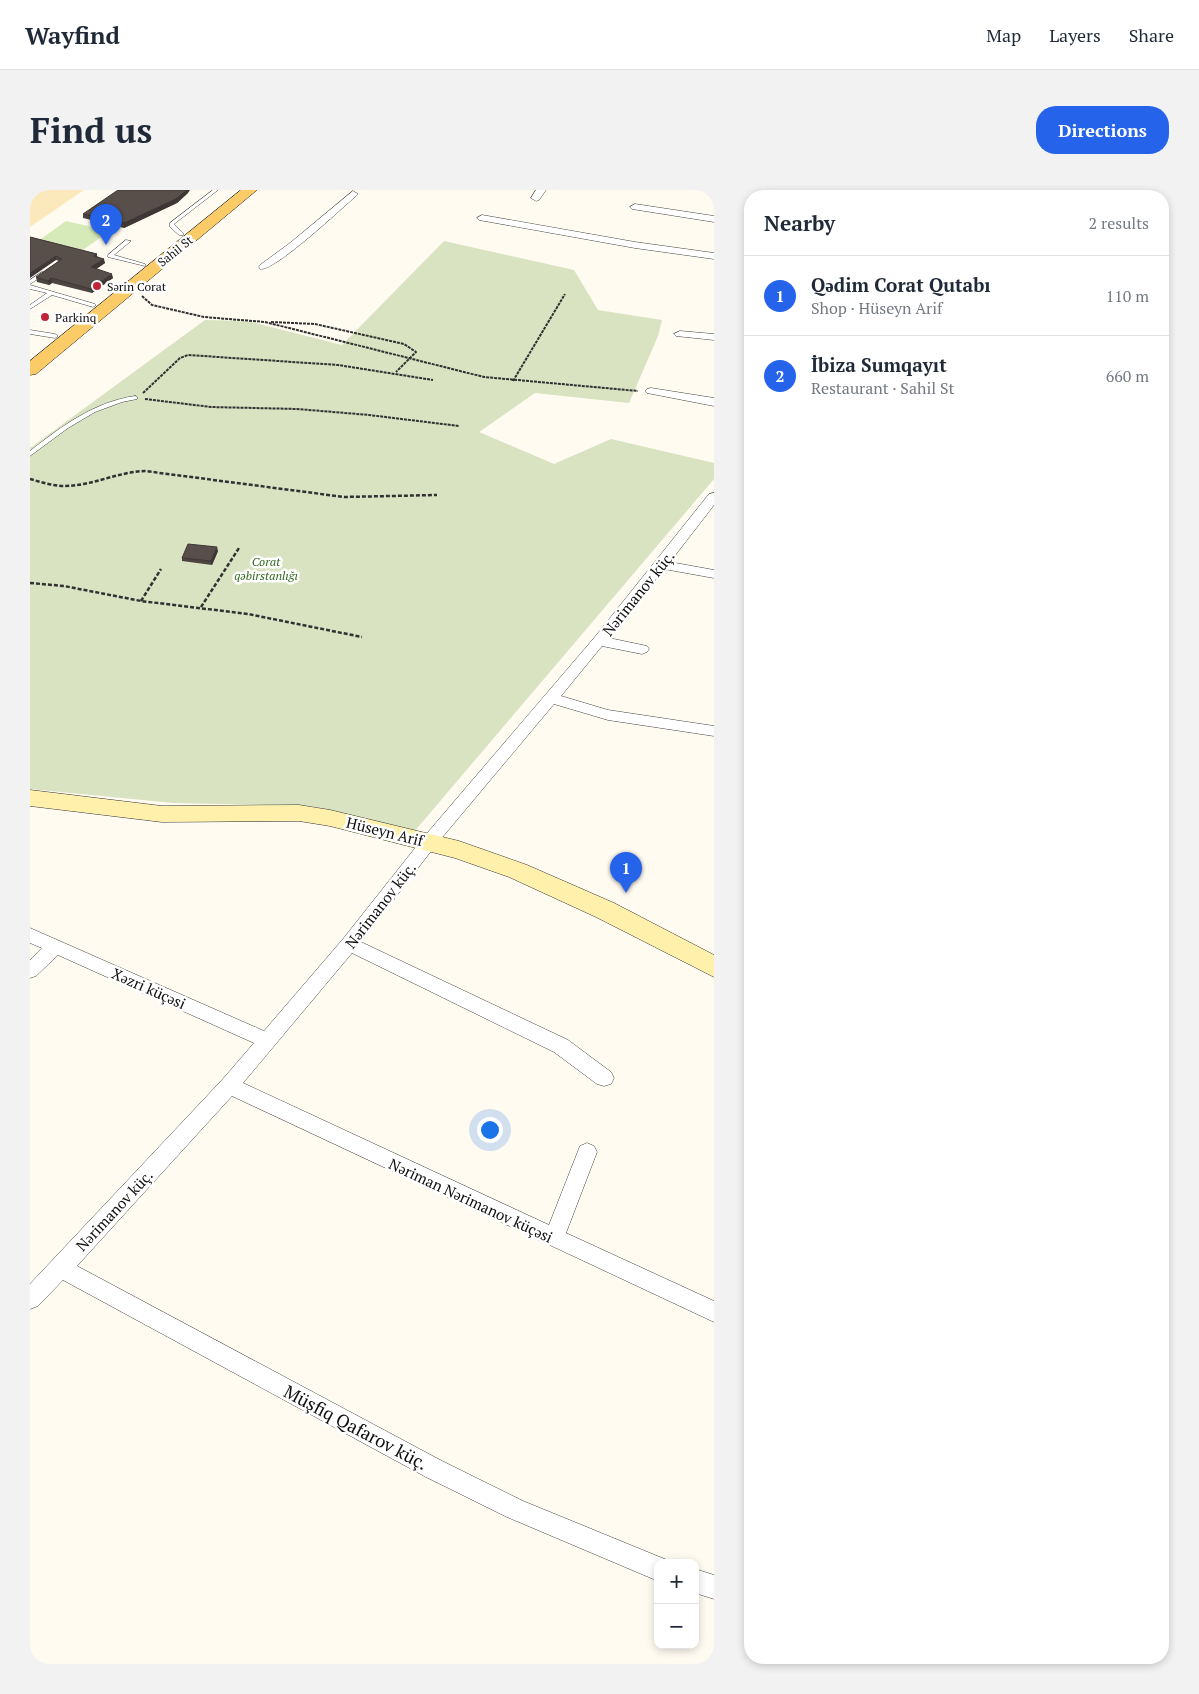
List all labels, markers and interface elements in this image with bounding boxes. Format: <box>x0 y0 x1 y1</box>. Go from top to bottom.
text: Wayfind <box>25 19 120 51</box>
text: Map <box>986 23 1021 47</box>
text: Layers <box>1049 23 1101 47</box>
text: Share <box>1129 23 1174 47</box>
button: Directions <box>1036 106 1169 154</box>
text: Find us <box>30 107 152 153</box>
pin: 2 <box>90 204 122 245</box>
text: Nearby <box>764 209 835 237</box>
text: 2 results <box>1089 212 1149 234</box>
street label: Sahil St <box>155 232 196 270</box>
text: Qədim Corat Qutabı <box>811 272 991 297</box>
place label: Sərin Corat <box>107 279 167 294</box>
marker: Sərin Corat <box>91 280 103 292</box>
text: 1 <box>775 285 785 307</box>
text: 110 m <box>1106 285 1149 307</box>
text: Shop · Hüseyn Arif <box>811 297 943 319</box>
place label: Parkinq <box>55 310 97 325</box>
marker: Parkinq <box>39 311 51 323</box>
text: İbiza Sumqayıt <box>811 352 947 377</box>
text: 2 <box>775 365 785 387</box>
text: 660 m <box>1106 365 1149 387</box>
text: Restaurant · Sahil St <box>811 377 954 399</box>
street label: Nərimanov küç. <box>597 546 679 640</box>
park label: Corat qəbirstanlığı <box>234 554 298 583</box>
street label: Hüseyn Arif <box>344 812 426 850</box>
pin: 1 <box>610 852 642 893</box>
street label: Nərimanov küç. <box>340 858 420 952</box>
street label: Xəzri küçəsi <box>109 963 189 1013</box>
your location <box>477 1117 503 1143</box>
street label: Nəriman Nərimanov küçəsi <box>386 1153 556 1247</box>
street label: Nərimanov küç. <box>71 1165 157 1255</box>
street label: Müşfiq Qafarov küç. <box>280 1379 432 1475</box>
map controls <box>654 1559 699 1649</box>
button: + <box>654 1559 699 1604</box>
button: − <box>654 1604 699 1649</box>

